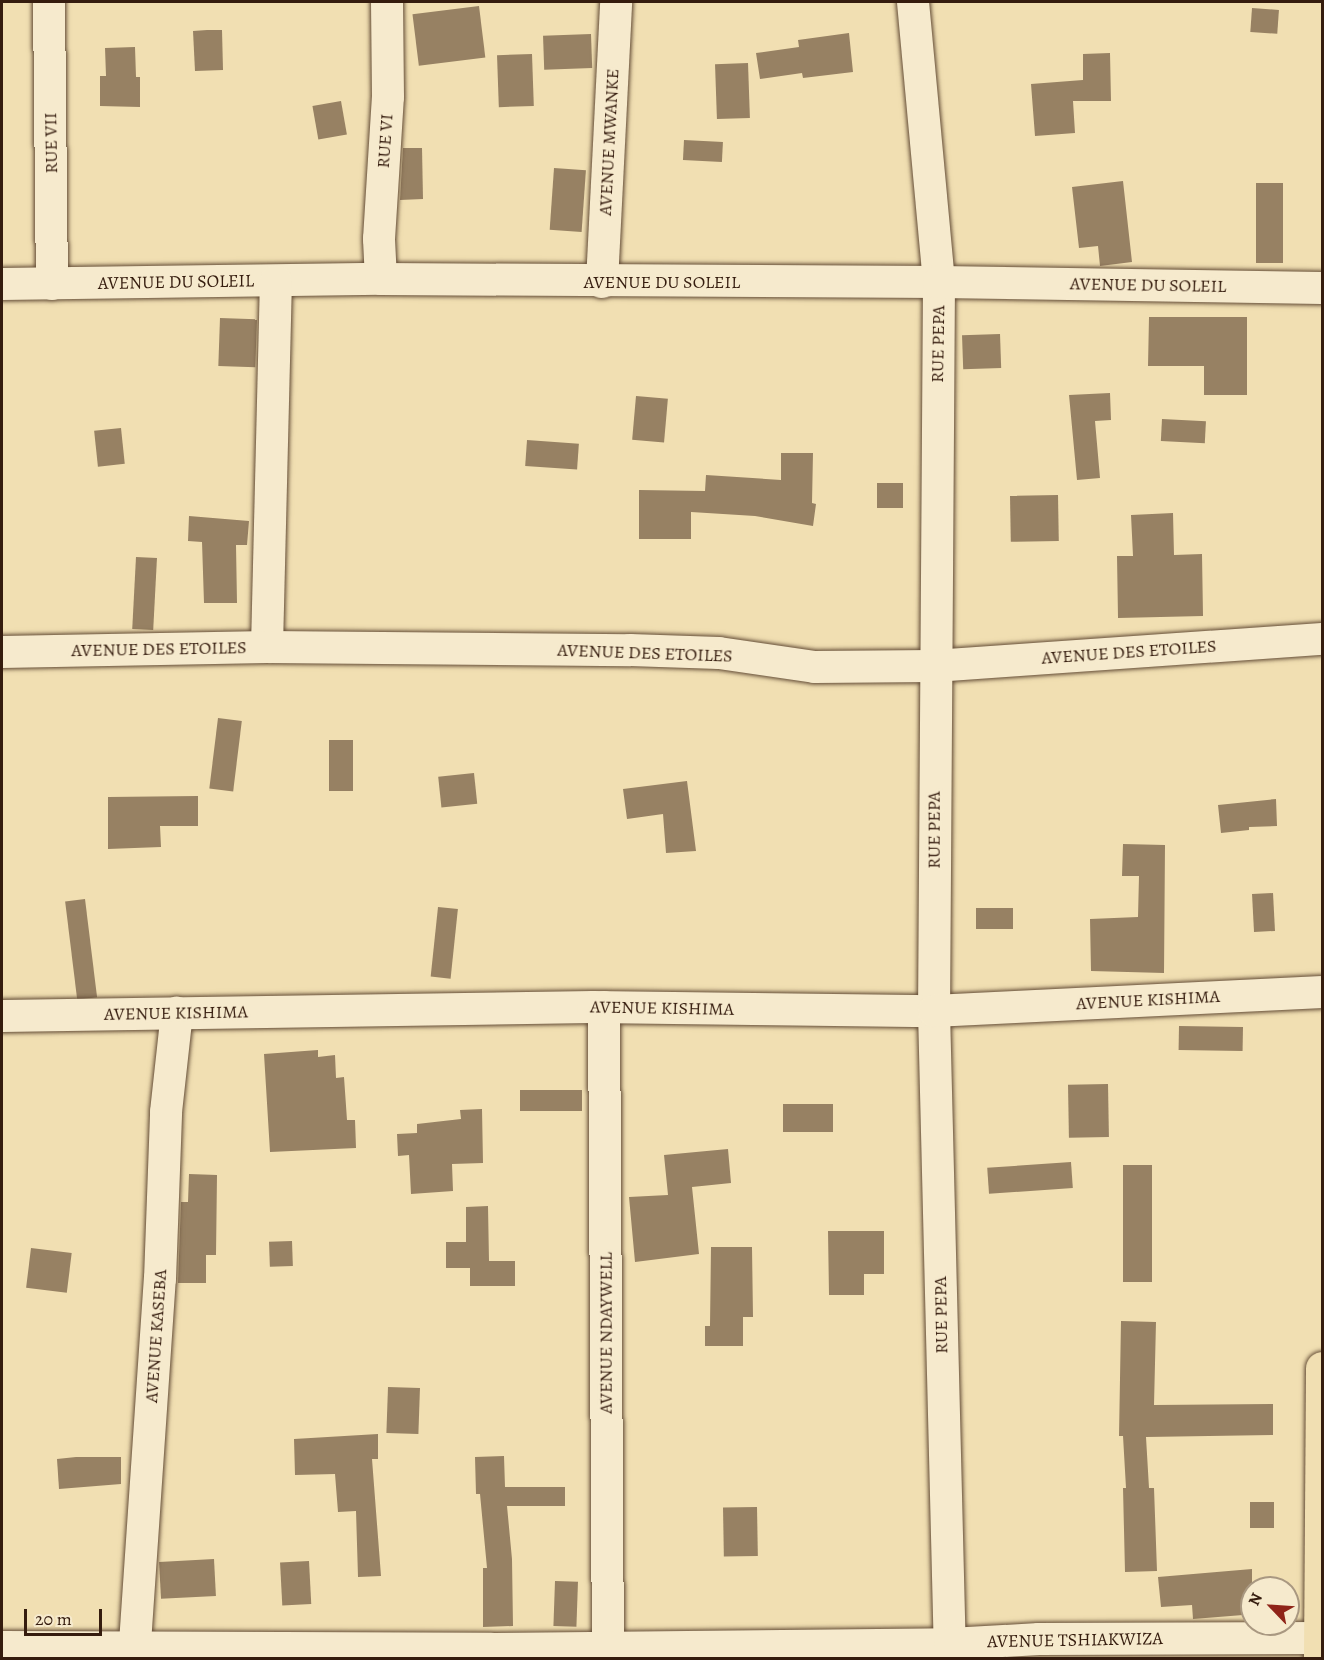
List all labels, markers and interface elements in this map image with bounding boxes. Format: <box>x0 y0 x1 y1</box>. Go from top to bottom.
street label: AVENUE MWANKE <box>594 68 624 216</box>
street label: RUE VII <box>40 112 62 174</box>
street label: RUE VI <box>372 113 398 169</box>
street label: AVENUE DU SOLEIL <box>98 270 254 294</box>
street label: AVENUE DU SOLEIL <box>584 271 740 293</box>
street label: AVENUE DU SOLEIL <box>1070 273 1226 297</box>
street label: RUE PEPA <box>927 305 949 383</box>
street label: AVENUE DES ETOILES <box>1041 635 1217 669</box>
street label: AVENUE DES ETOILES <box>71 637 247 661</box>
street label: AVENUE DES ETOILES <box>557 639 733 667</box>
street label: RUE PEPA <box>923 791 945 869</box>
street label: AVENUE KISHIMA <box>1076 985 1220 1015</box>
street label: AVENUE KISHIMA <box>590 996 734 1020</box>
street label: AVENUE KISHIMA <box>104 1001 248 1025</box>
street label: AVENUE NDAYWELL <box>595 1252 617 1414</box>
street label: AVENUE KASEBA <box>141 1269 171 1403</box>
street label: RUE PEPA <box>930 1276 952 1354</box>
north arrow <box>1240 1576 1300 1636</box>
text: N <box>1243 1589 1268 1609</box>
scale bar <box>27 1597 105 1635</box>
text: 20 m <box>35 1607 72 1631</box>
street label: AVENUE TSHIAKWIZA <box>987 1628 1163 1652</box>

